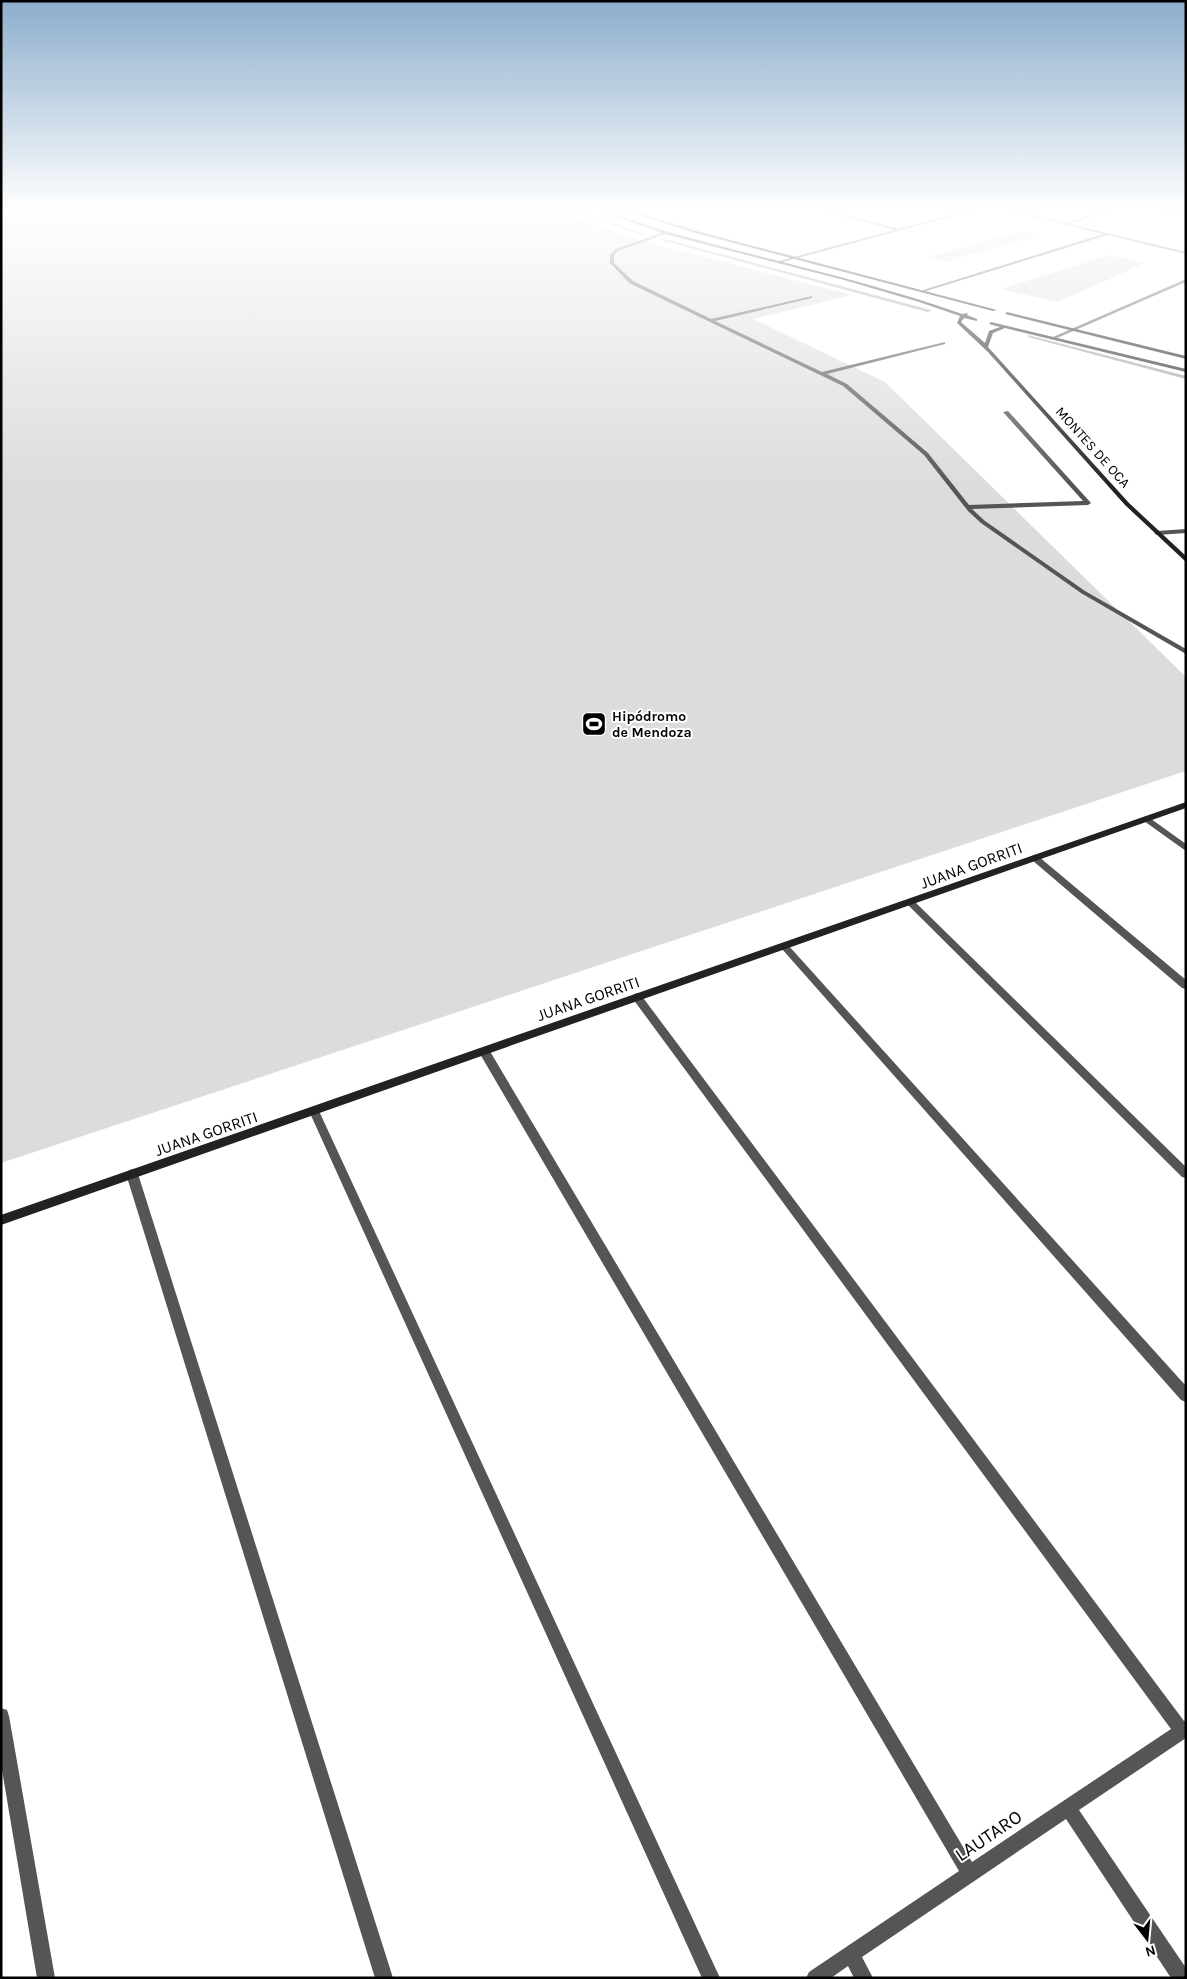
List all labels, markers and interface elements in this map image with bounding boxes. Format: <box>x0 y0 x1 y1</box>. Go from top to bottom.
street label: MONTES DE OCA <box>1052 403 1133 491</box>
place label: Hipódromo de Mendoza <box>612 708 692 741</box>
sports icon: Hipódromo de Mendoza <box>581 711 607 737</box>
street label: JUANA GORRITI <box>918 838 1025 893</box>
street label: JUANA GORRITI <box>534 972 642 1025</box>
street label: JUANA GORRITI <box>152 1107 260 1160</box>
street label: LAUTARO <box>951 1806 1026 1866</box>
north arrow <box>1122 1914 1172 1964</box>
text: N <box>1143 1941 1158 1961</box>

